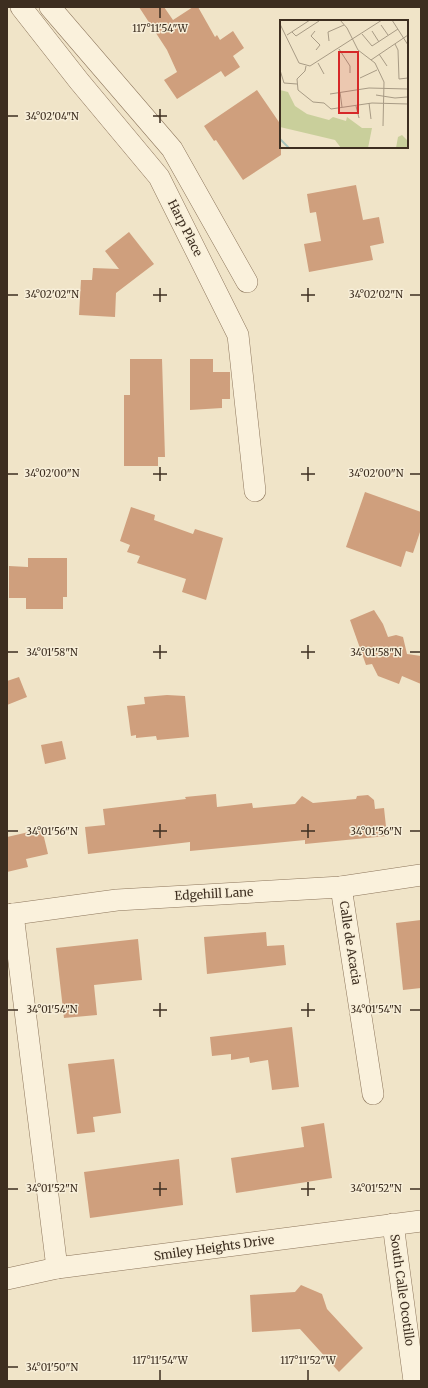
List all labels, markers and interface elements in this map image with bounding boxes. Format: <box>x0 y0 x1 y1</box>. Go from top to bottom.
inset map <box>280 20 408 148</box>
text: 117°11'54"W <box>132 22 189 35</box>
text: 34°02'04"N <box>25 110 79 123</box>
street label: Harp Place <box>165 197 206 259</box>
text: 34°02'02"N <box>25 288 79 301</box>
text: 34°02'02"N <box>349 288 403 301</box>
text: 34°02'00"N <box>25 467 80 480</box>
text: 34°02'00"N <box>349 467 404 480</box>
text: 34°01'58"N <box>26 646 78 659</box>
text: 34°01'58"N <box>350 646 402 659</box>
text: 34°01'56"N <box>26 825 78 838</box>
text: 34°01'56"N <box>350 825 402 838</box>
street label: Edgehill Lane <box>174 884 254 903</box>
street label: Calle de Acacia <box>336 900 365 986</box>
text: 34°01'54"N <box>26 1003 78 1016</box>
text: 34°01'54"N <box>350 1003 402 1016</box>
text: 34°01'52"N <box>26 1182 78 1195</box>
text: 34°01'52"N <box>350 1182 402 1195</box>
street label: Smiley Heights Drive <box>153 1232 275 1263</box>
street label: South Calle Ocotillo <box>387 1233 418 1347</box>
text: 117°11'54"W <box>132 1354 189 1367</box>
text: 117°11'52"W <box>280 1354 337 1367</box>
text: 34°01'50"N <box>26 1361 78 1374</box>

